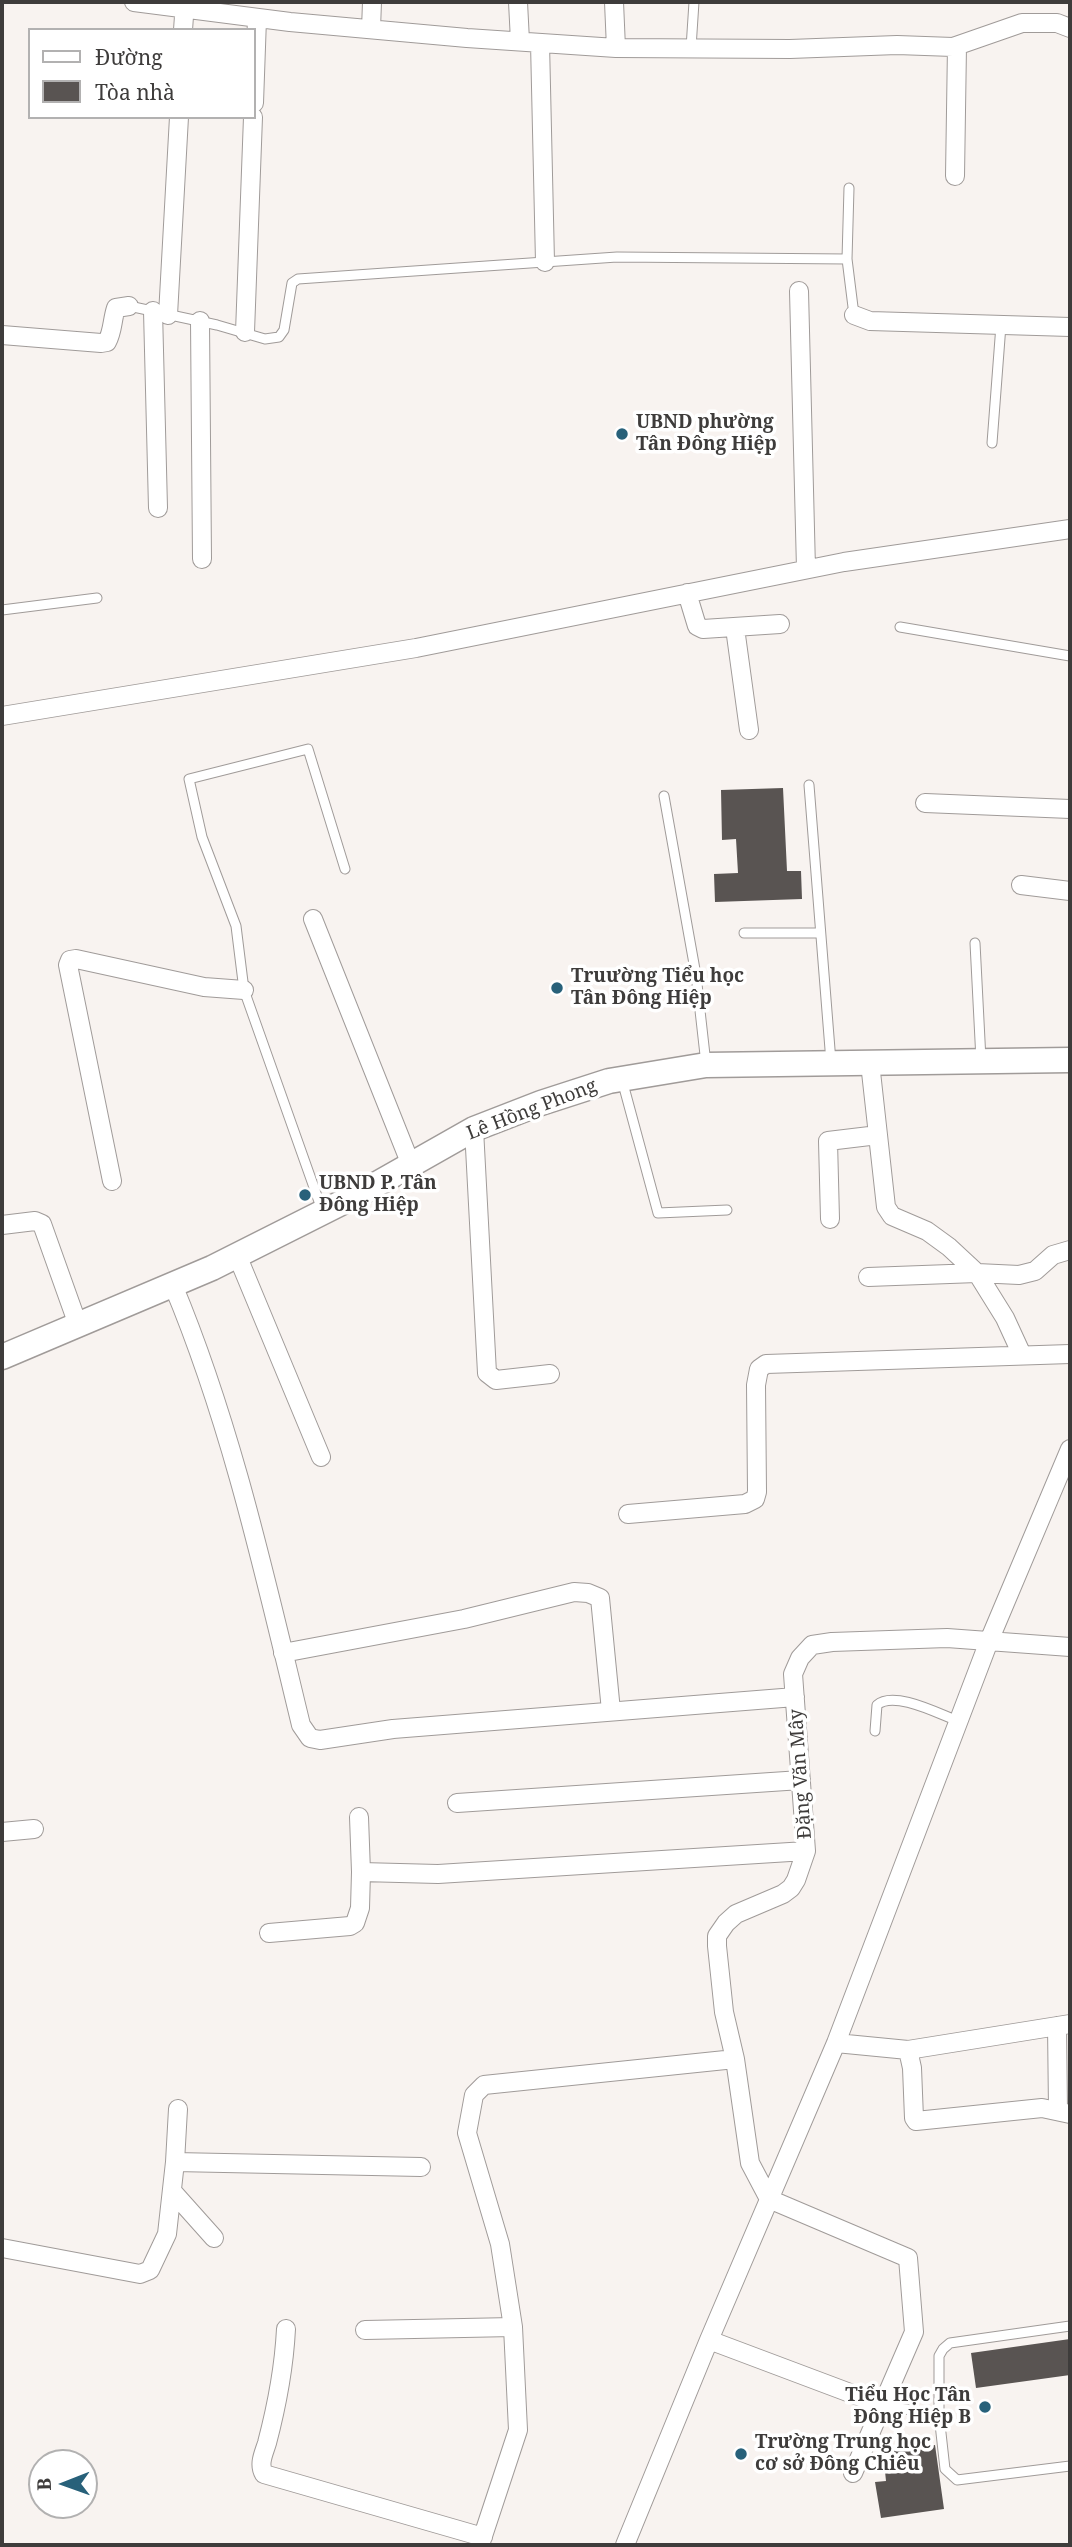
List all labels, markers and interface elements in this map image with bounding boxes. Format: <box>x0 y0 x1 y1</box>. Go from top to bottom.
legend <box>28 28 256 119</box>
text: Đường <box>95 43 162 71</box>
text: Tòa nhà <box>95 78 175 106</box>
place label: UBND phường Tân Đông Hiệp <box>636 412 777 456</box>
marker: UBND phường Tân Đông Hiệp <box>614 426 630 442</box>
place label: Truường Tiểu học Tân Đông Hiệp <box>571 966 744 1010</box>
marker: Truường Tiểu học Tân Đông Hiệp <box>549 980 565 996</box>
street label: Lê Hồng Phong <box>464 1075 600 1145</box>
place label: UBND P. Tân Đông Hiệp <box>319 1173 437 1217</box>
marker: UBND P. Tân Đông Hiệp <box>297 1187 313 1203</box>
street label: Đặng Văn Mây <box>785 1708 817 1840</box>
place label: Tiểu Học Tân Đông Hiệp B <box>845 2385 971 2429</box>
marker: Tiểu Học Tân Đông Hiệp B <box>977 2399 993 2415</box>
place label: Trường Trung học cơ sở Đông Chiêu <box>755 2432 931 2476</box>
marker: Trường Trung học cơ sở Đông Chiêu <box>733 2446 749 2462</box>
north arrow <box>28 2449 98 2519</box>
text: B <box>31 2478 57 2491</box>

